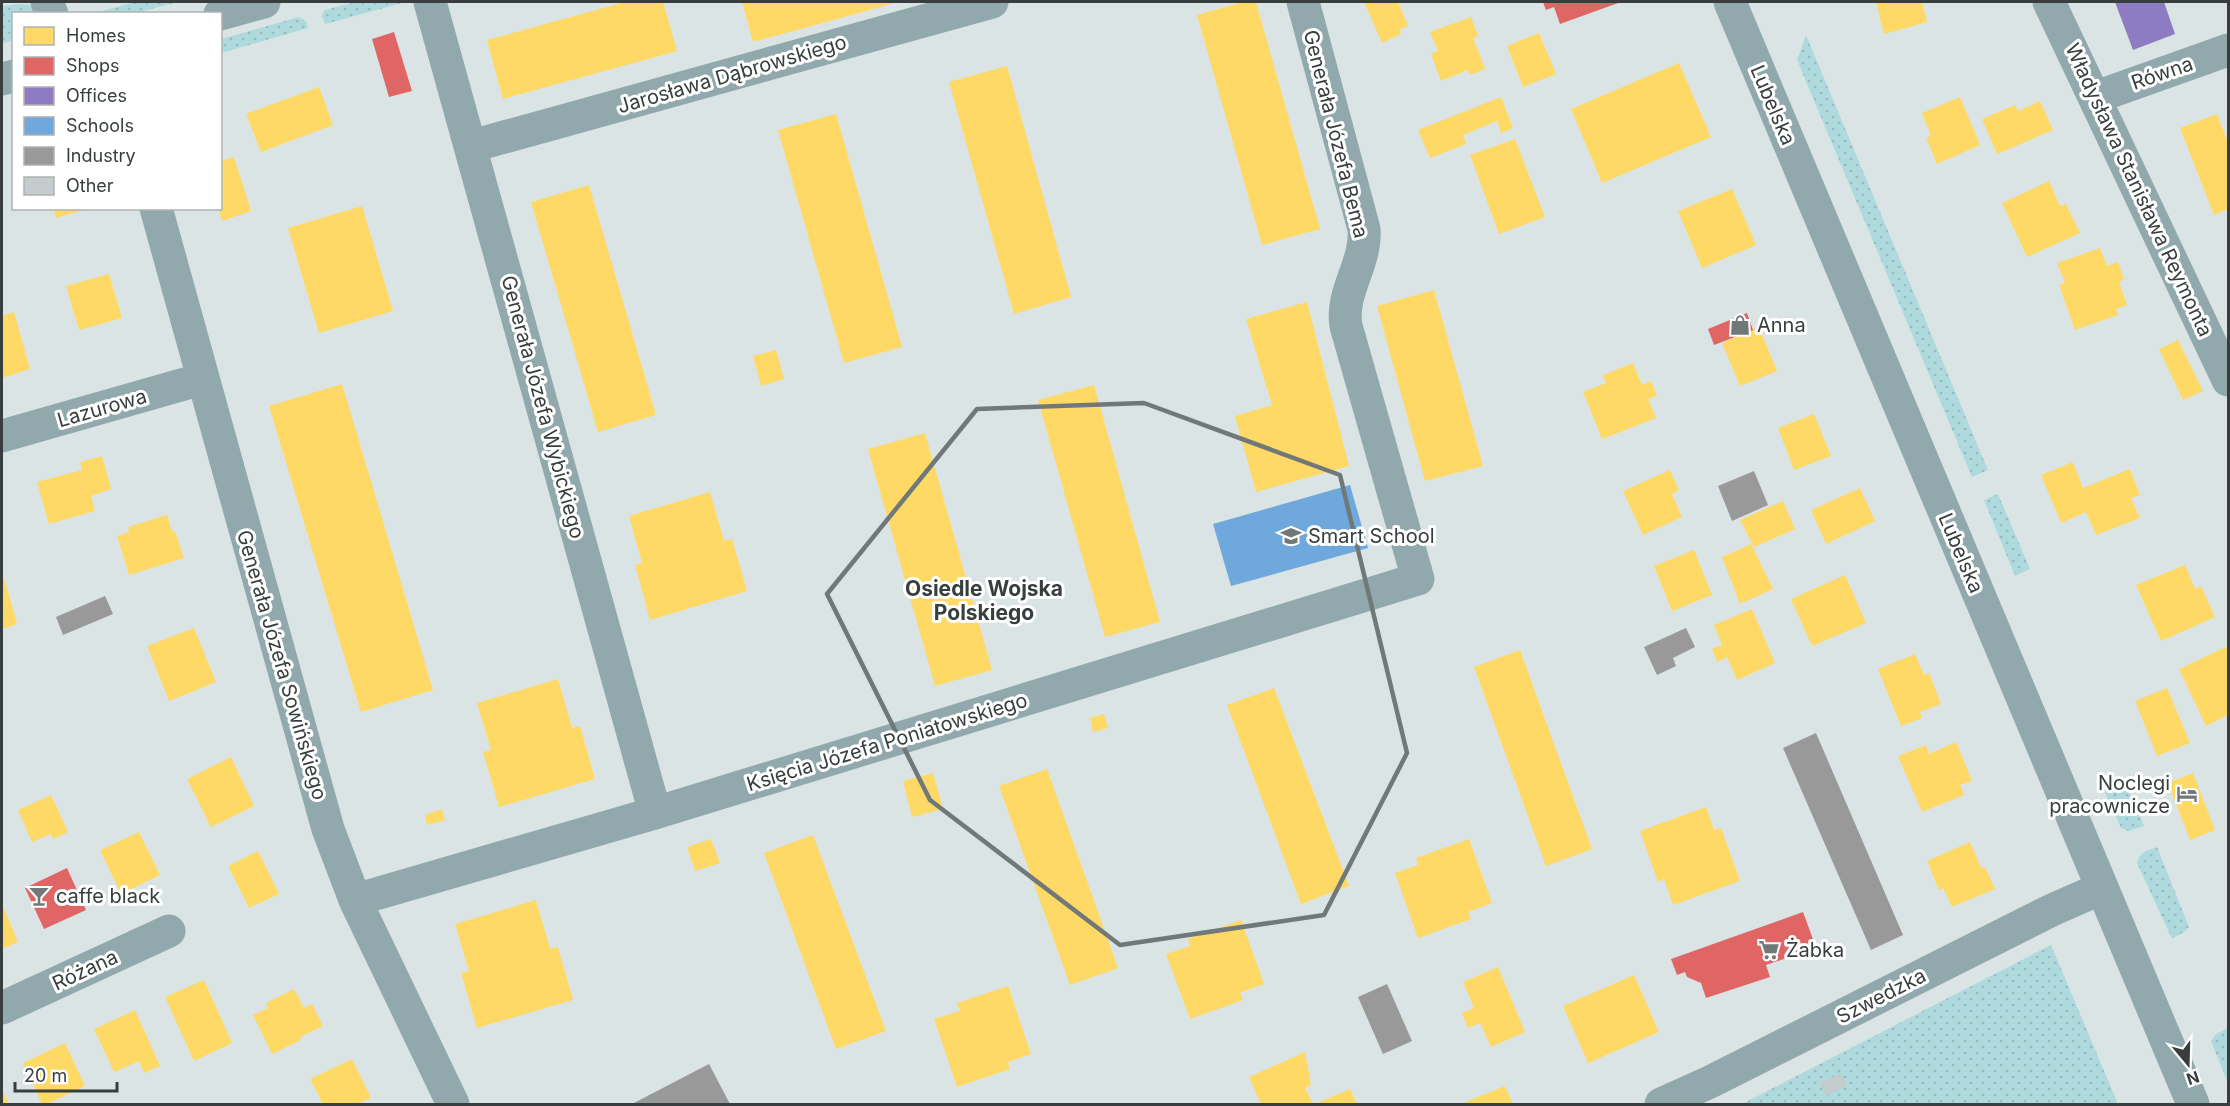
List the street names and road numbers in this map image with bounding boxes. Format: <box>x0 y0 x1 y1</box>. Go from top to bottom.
street label: Generała Józefa Bema <box>1299 28 1373 240</box>
street label: Jarosława Dąbrowskiego <box>615 30 849 118</box>
street label: Władysława Stanisława Reymonta <box>2060 40 2218 340</box>
street label: Równa <box>2128 51 2196 95</box>
street label: Lubelska <box>1745 61 1801 149</box>
street label: Generała Józefa Wybickiego <box>496 273 590 541</box>
street label: Lazurowa <box>55 384 149 432</box>
street label: Lubelska <box>1933 509 1989 597</box>
street label: Generała Józefa Sowińskiego <box>232 527 332 803</box>
street label: Księcia Józefa Poniatowskiego <box>744 688 1030 796</box>
street label: Różana <box>48 944 122 996</box>
street label: Szwedzka <box>1832 963 1930 1029</box>

